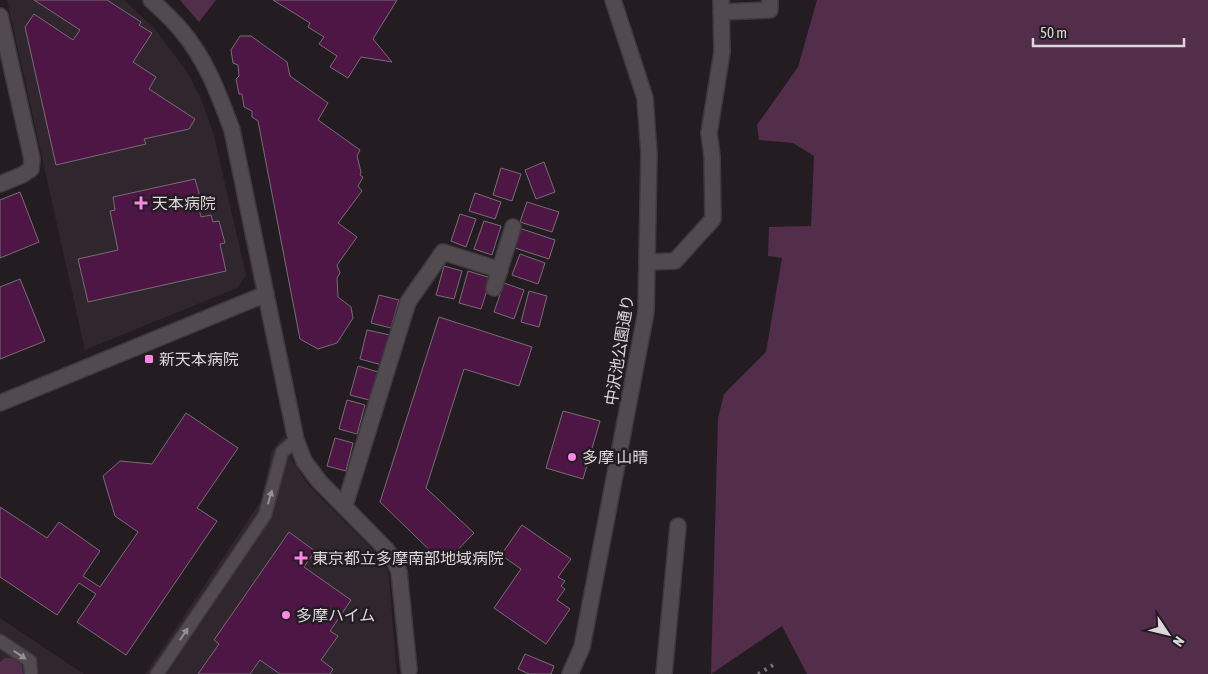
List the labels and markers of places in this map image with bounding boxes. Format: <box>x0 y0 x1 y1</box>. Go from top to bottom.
place label: 天本病院 <box>152 194 216 212</box>
marker: 天本病院 <box>134 196 148 210</box>
place label: 新天本病院 <box>159 350 239 368</box>
marker: 新天本病院 <box>143 353 155 365</box>
place label: 多摩 山晴 <box>582 448 648 466</box>
marker: 多摩 山晴 <box>566 451 578 463</box>
place label: 東京都立多摩南部地域病院 <box>312 549 504 567</box>
marker: 東京都立多摩南部地域病院 <box>294 551 308 565</box>
place label: 多摩ハイム <box>296 606 375 624</box>
marker: 多摩ハイム <box>280 609 292 621</box>

